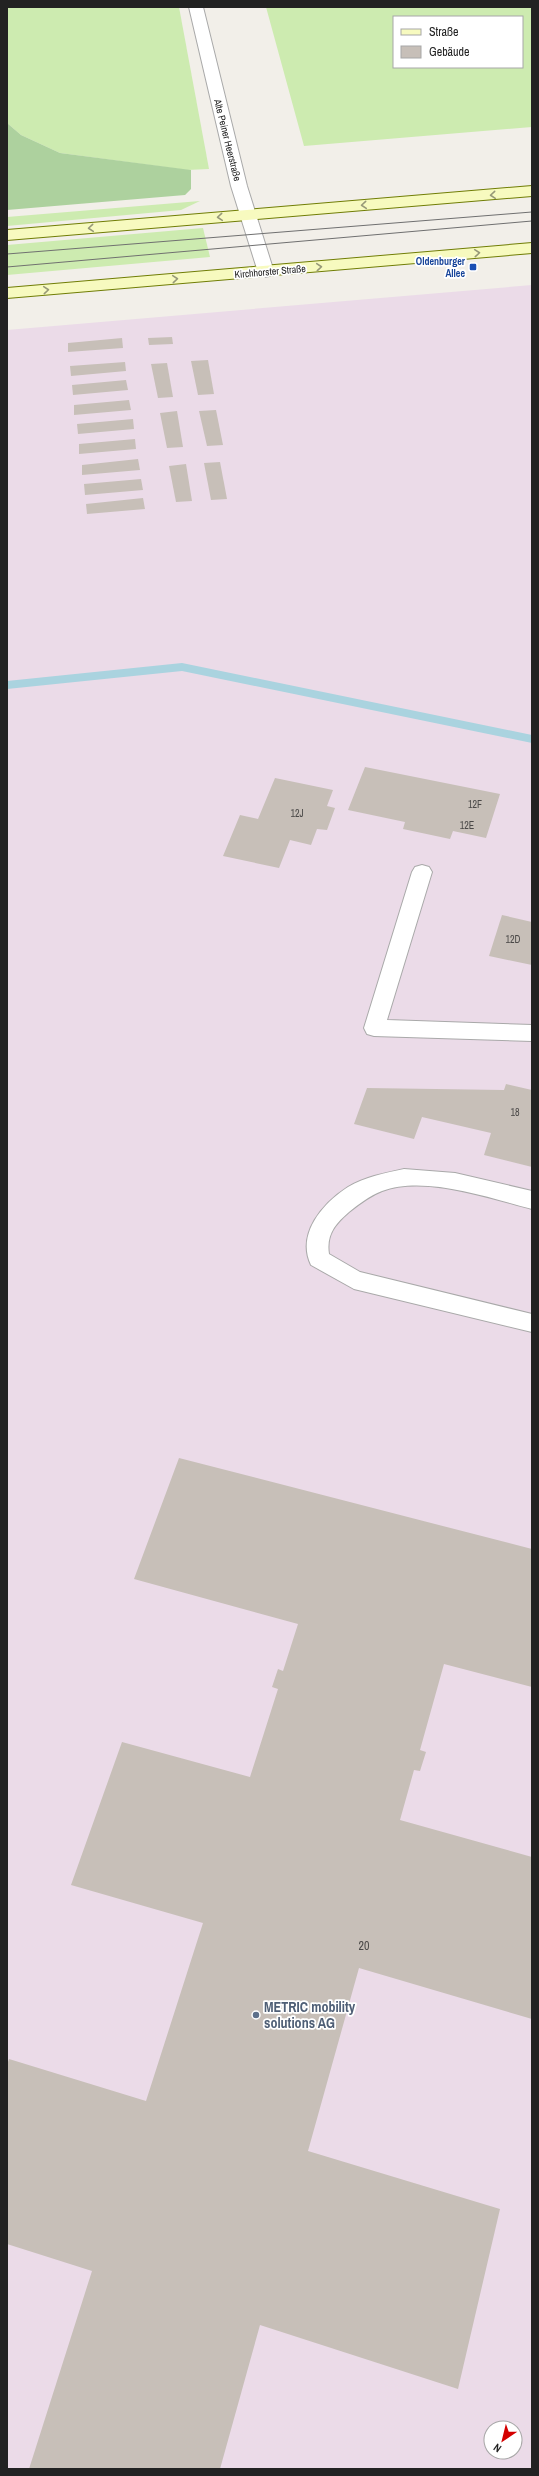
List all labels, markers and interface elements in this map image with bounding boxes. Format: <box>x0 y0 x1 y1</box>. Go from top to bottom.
legend <box>393 16 523 68</box>
text: Straße <box>429 24 459 40</box>
text: Gebäude <box>429 44 470 60</box>
street label: Alte Peiner Heerstraße <box>211 97 244 183</box>
one-way arrow <box>490 190 496 199</box>
one-way arrow <box>361 201 367 210</box>
one-way arrow <box>217 213 223 222</box>
one-way arrow <box>88 224 94 233</box>
one-way arrow <box>474 249 480 258</box>
place label: Oldenburger Allee <box>416 255 466 280</box>
street label: Kirchhorster Straße <box>234 262 307 281</box>
marker: Oldenburger Allee <box>468 262 478 272</box>
one-way arrow <box>316 263 322 272</box>
one-way arrow <box>172 275 178 284</box>
one-way arrow <box>43 286 49 295</box>
house number: 12F <box>468 798 482 811</box>
house number: 12J <box>290 807 304 820</box>
house number: 12E <box>460 819 474 832</box>
house number: 12D <box>505 933 521 946</box>
house number: 18 <box>510 1106 520 1119</box>
house number: 20 <box>359 1938 369 1954</box>
place label: METRIC mobility solutions AG <box>264 1998 356 2032</box>
marker: METRIC mobility solutions AG <box>251 2010 261 2020</box>
north arrow <box>483 2420 523 2460</box>
text: N <box>491 2441 504 2456</box>

